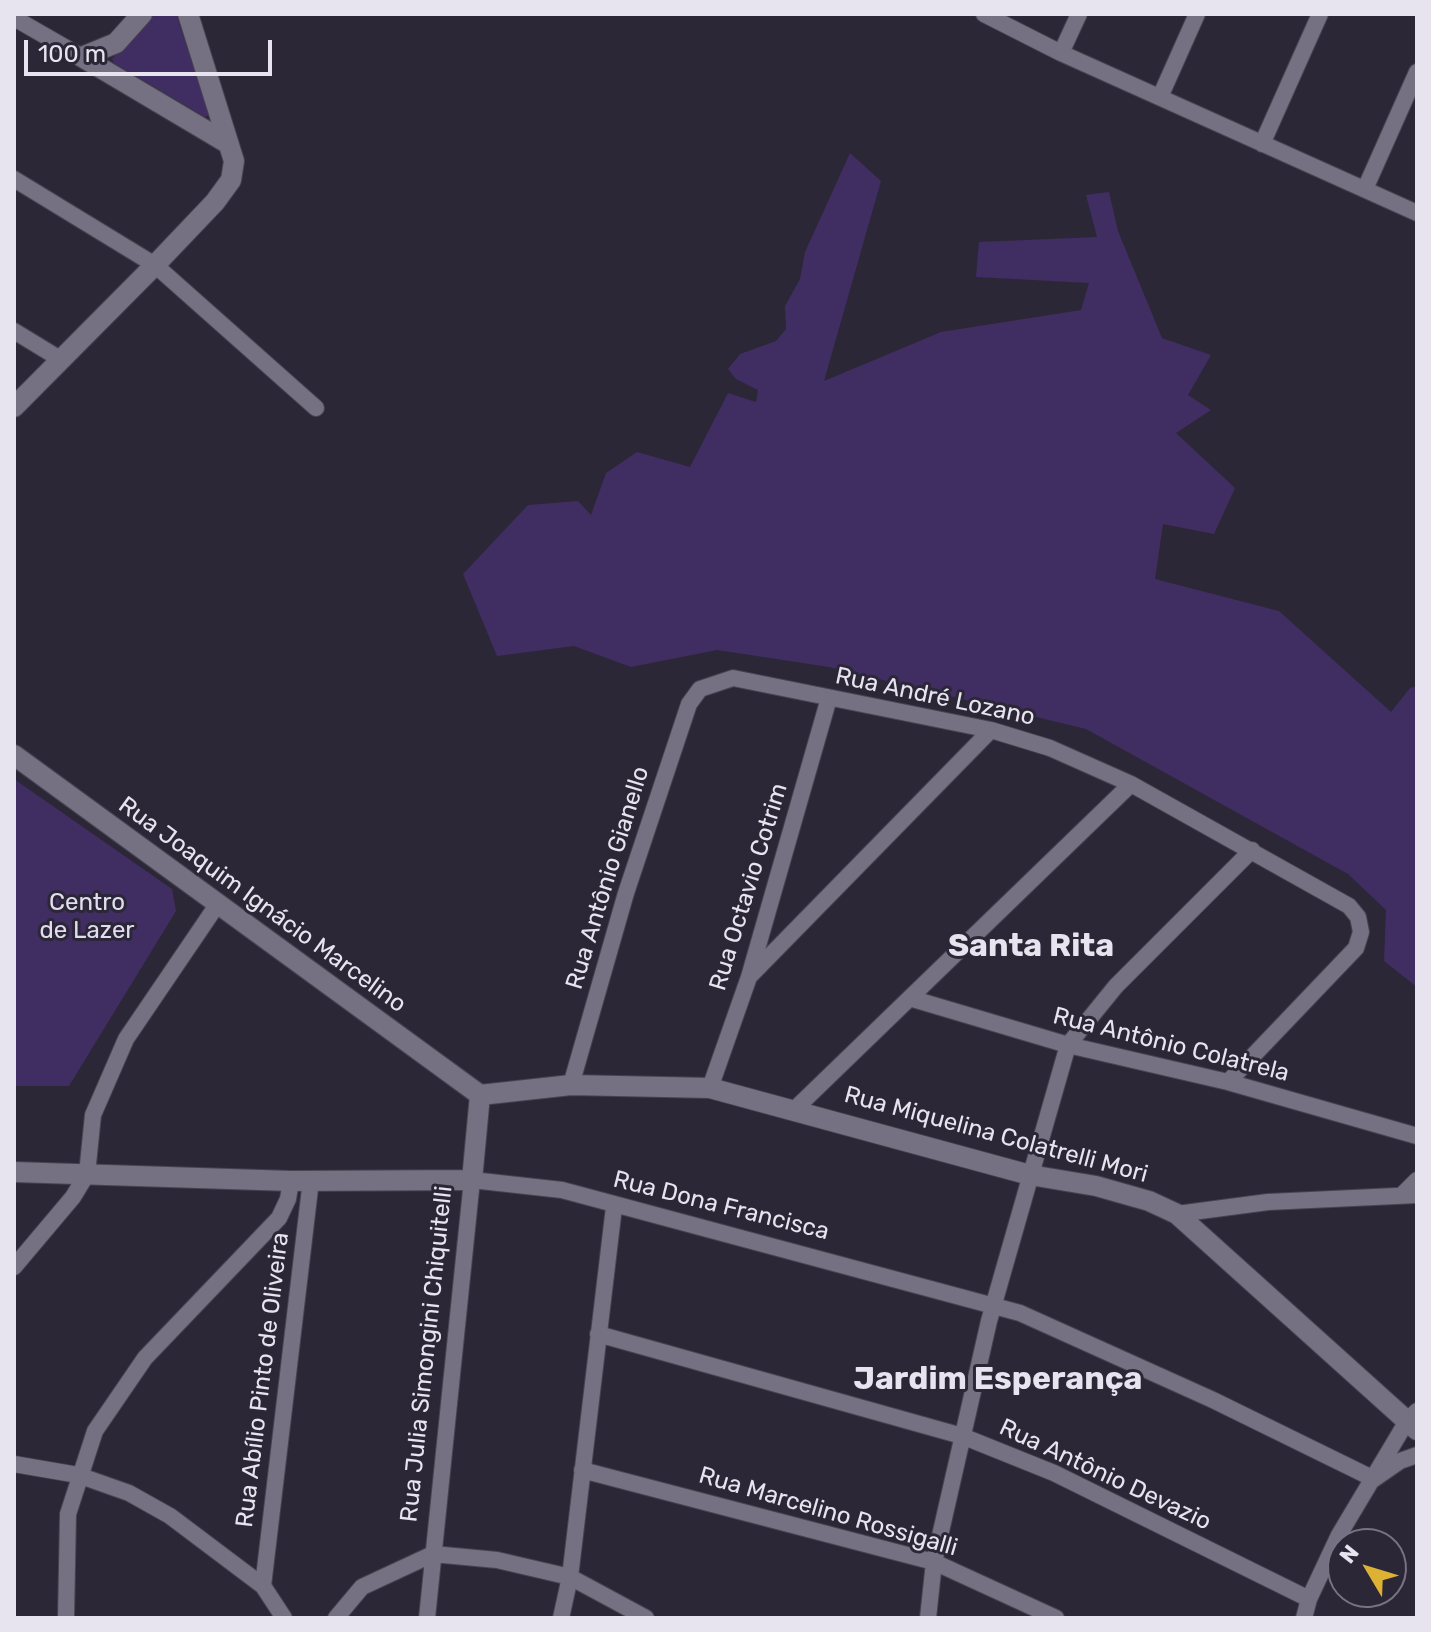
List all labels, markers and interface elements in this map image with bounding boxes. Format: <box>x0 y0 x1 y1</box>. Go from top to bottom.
scale bar <box>28 24 276 74</box>
text: 100 m <box>38 40 106 68</box>
street label: Rua André Lozano <box>833 662 1037 732</box>
street label: Rua Antônio Gianello <box>560 763 656 993</box>
street label: Rua Octavio Cotrim <box>704 780 794 994</box>
street label: Rua Joaquim Ignácio Marcelino <box>113 791 411 1019</box>
park label: Centro de Lazer <box>40 889 134 945</box>
district label: Santa Rita <box>948 928 1114 966</box>
street label: Rua Antônio Colatrela <box>1050 1002 1292 1088</box>
street label: Rua Miquelina Colatrelli Mori <box>841 1081 1151 1189</box>
street label: Rua Dona Francisca <box>610 1165 832 1247</box>
street label: Rua Julia Simongini Chiquitelli <box>395 1185 459 1523</box>
street label: Rua Abílio Pinto de Oliveira <box>231 1231 295 1529</box>
district label: Jardim Esperança <box>854 1361 1142 1399</box>
street label: Rua Antônio Devazio <box>995 1413 1215 1537</box>
street label: Rua Marcelino Rossigalli <box>695 1461 961 1563</box>
north arrow <box>1327 1528 1407 1608</box>
text: N <box>1334 1540 1365 1569</box>

